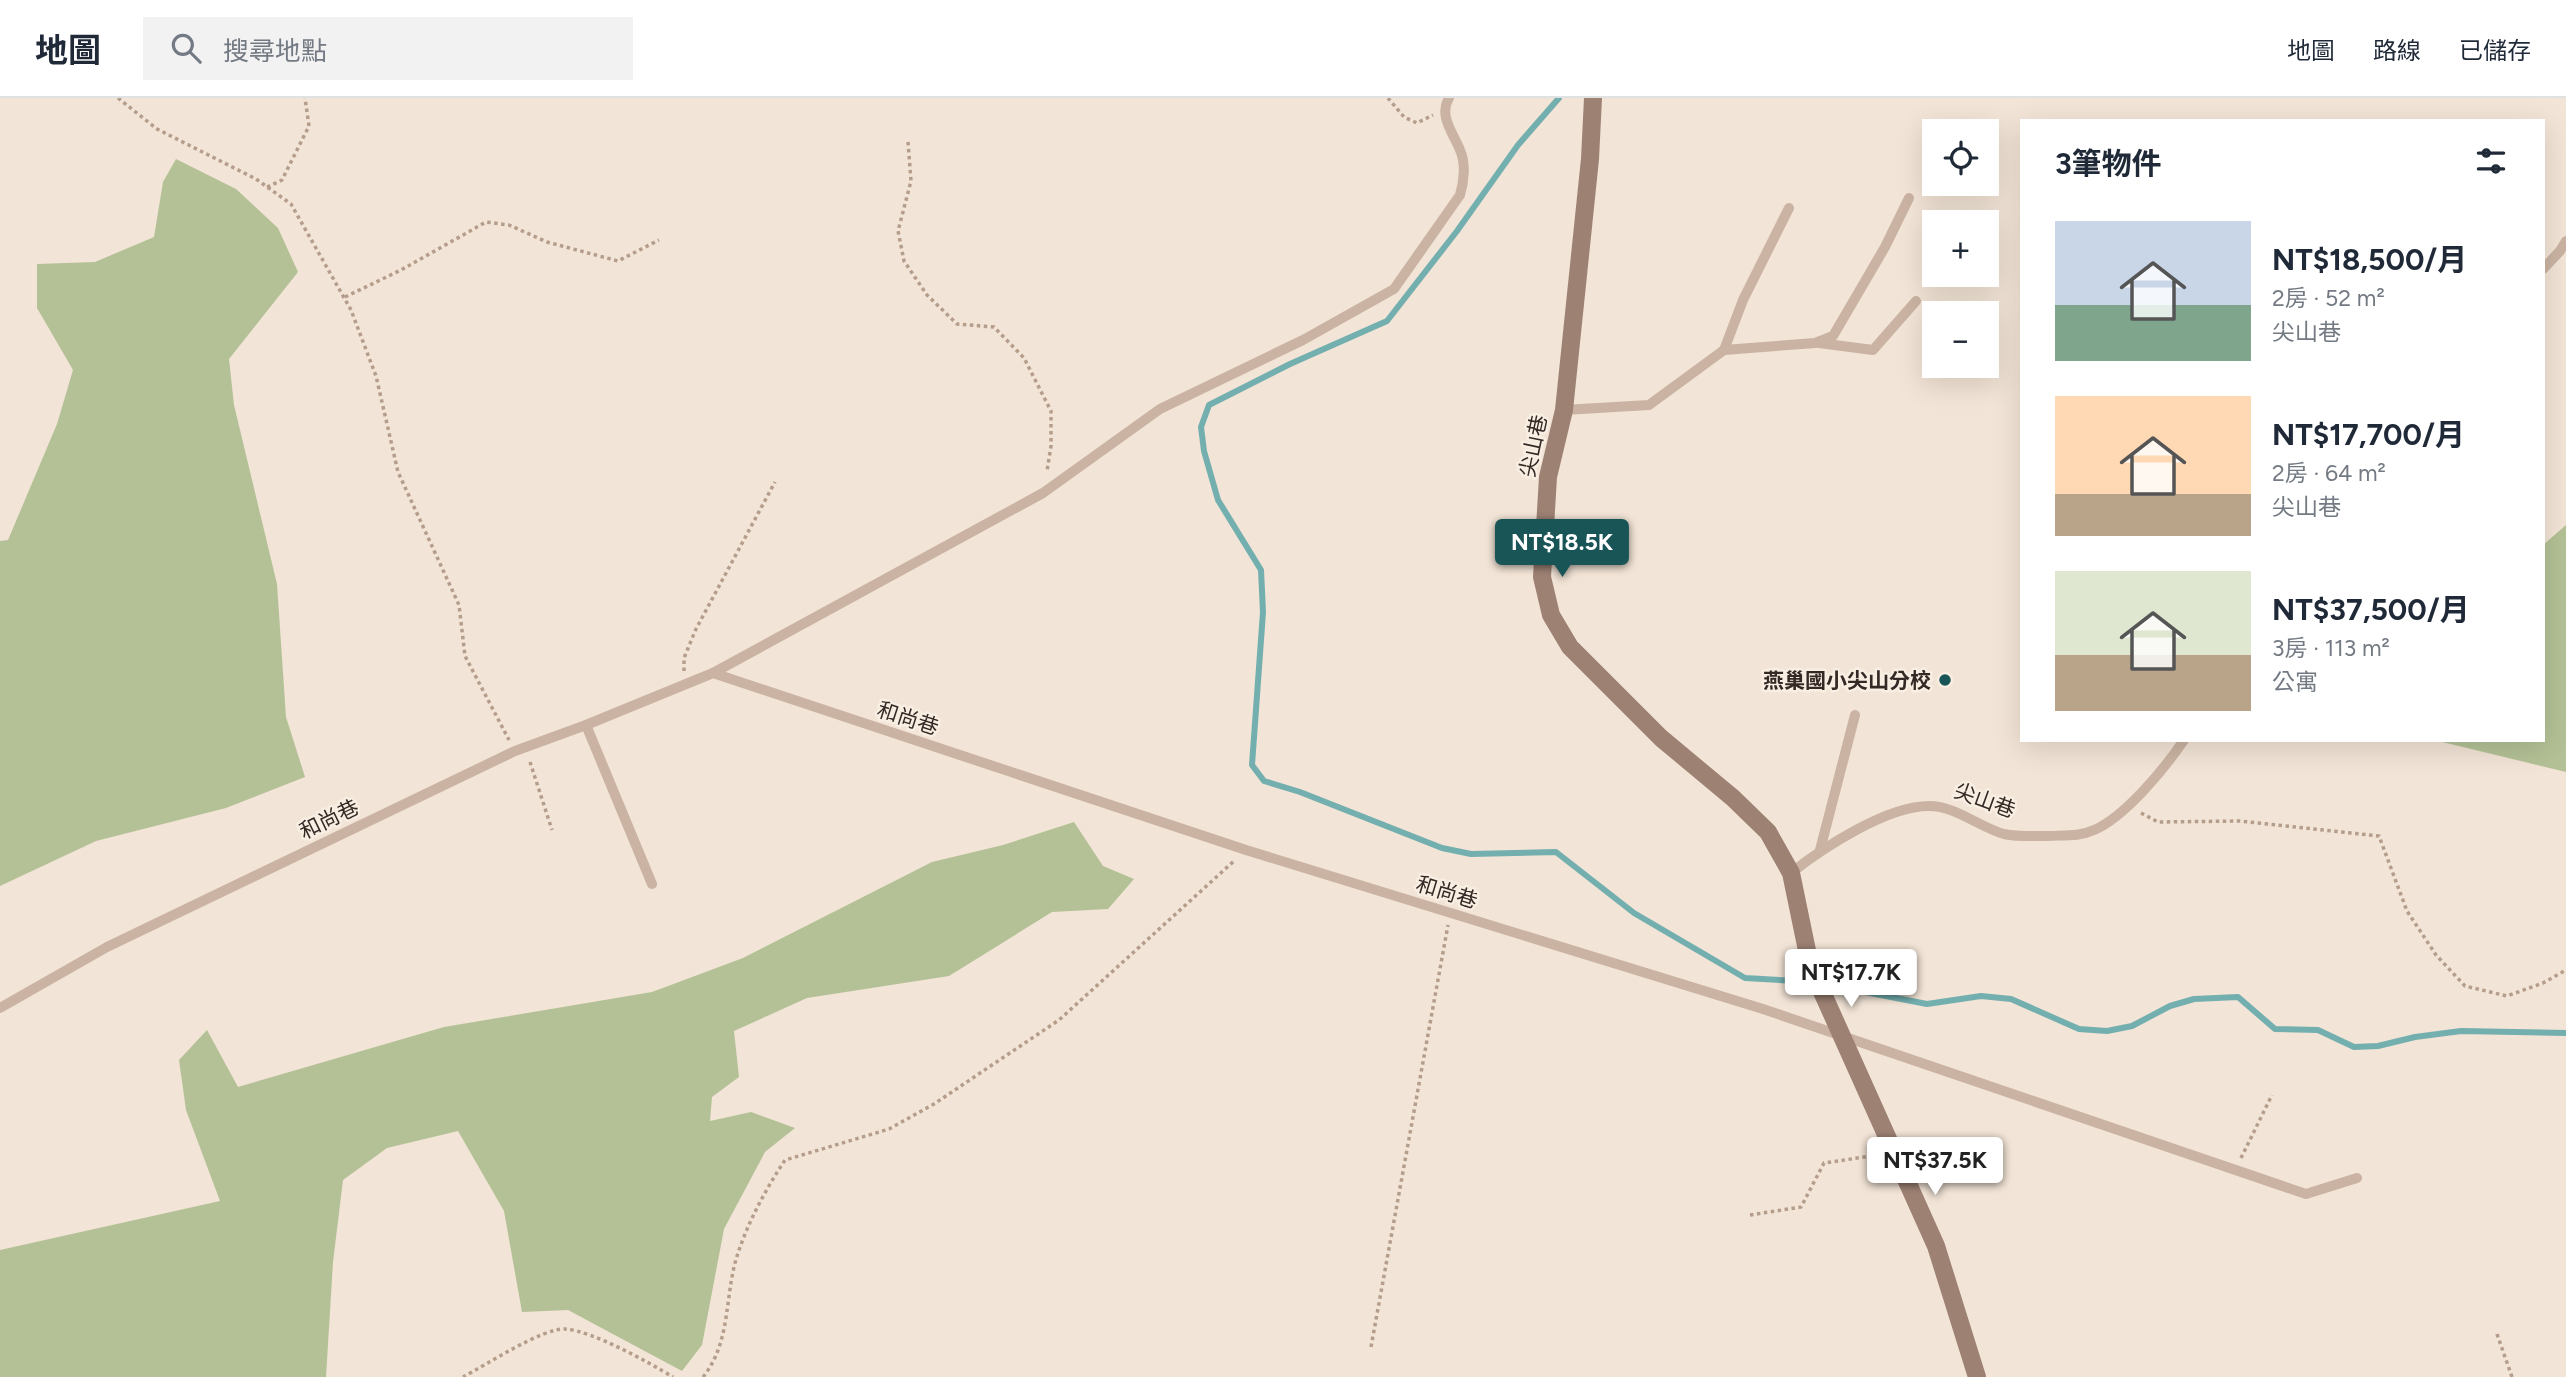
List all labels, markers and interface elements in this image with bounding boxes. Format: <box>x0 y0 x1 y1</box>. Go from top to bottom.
search box <box>143 17 633 80</box>
icon: search <box>167 29 205 67</box>
text: 地圖 <box>35 31 101 70</box>
text: 搜尋地點 <box>223 35 327 67</box>
text: 地圖 <box>2287 36 2335 65</box>
text: 路線 <box>2373 36 2421 65</box>
text: 已儲存 <box>2459 36 2531 65</box>
map controls <box>1922 119 1999 378</box>
button: locate <box>1922 119 1999 196</box>
icon: filters <box>2472 142 2510 180</box>
text: 3筆物件 <box>2055 145 2162 182</box>
button: + <box>1922 210 1999 287</box>
text: NT$18,500/月 <box>2272 241 2467 278</box>
icon: home <box>2111 249 2195 333</box>
text: 2房 · 52 m² <box>2272 284 2385 312</box>
button: − <box>1922 301 1999 378</box>
text: 尖山巷 <box>2272 318 2341 346</box>
street label: 尖山巷 <box>1514 413 1552 479</box>
text: NT$17,700/月 <box>2272 416 2465 453</box>
icon: home <box>2111 424 2195 508</box>
text: 2房 · 64 m² <box>2272 459 2386 487</box>
text: 尖山巷 <box>2272 493 2341 521</box>
pin: NT$18.5K <box>1490 519 1634 579</box>
text: NT$18.5K <box>1511 528 1613 556</box>
text: NT$37,500/月 <box>2272 591 2470 628</box>
icon: home <box>2111 599 2195 683</box>
text: 3房 · 113 m² <box>2272 634 2390 662</box>
place label: 燕巢國小尖山分校 <box>1763 668 1931 693</box>
text: 公寓 <box>2272 668 2318 696</box>
marker: 燕巢國小尖山分校 <box>1937 672 1953 688</box>
street label: 和尚巷 <box>874 696 942 740</box>
street label: 尖山巷 <box>1951 777 2019 823</box>
street label: 和尚巷 <box>295 794 363 844</box>
street label: 和尚巷 <box>1413 871 1481 913</box>
pin: NT$17.7K <box>1779 950 1923 1009</box>
text: NT$17.7K <box>1801 958 1901 986</box>
pin: NT$37.5K <box>1863 1138 2007 1197</box>
text: NT$37.5K <box>1883 1146 1987 1174</box>

